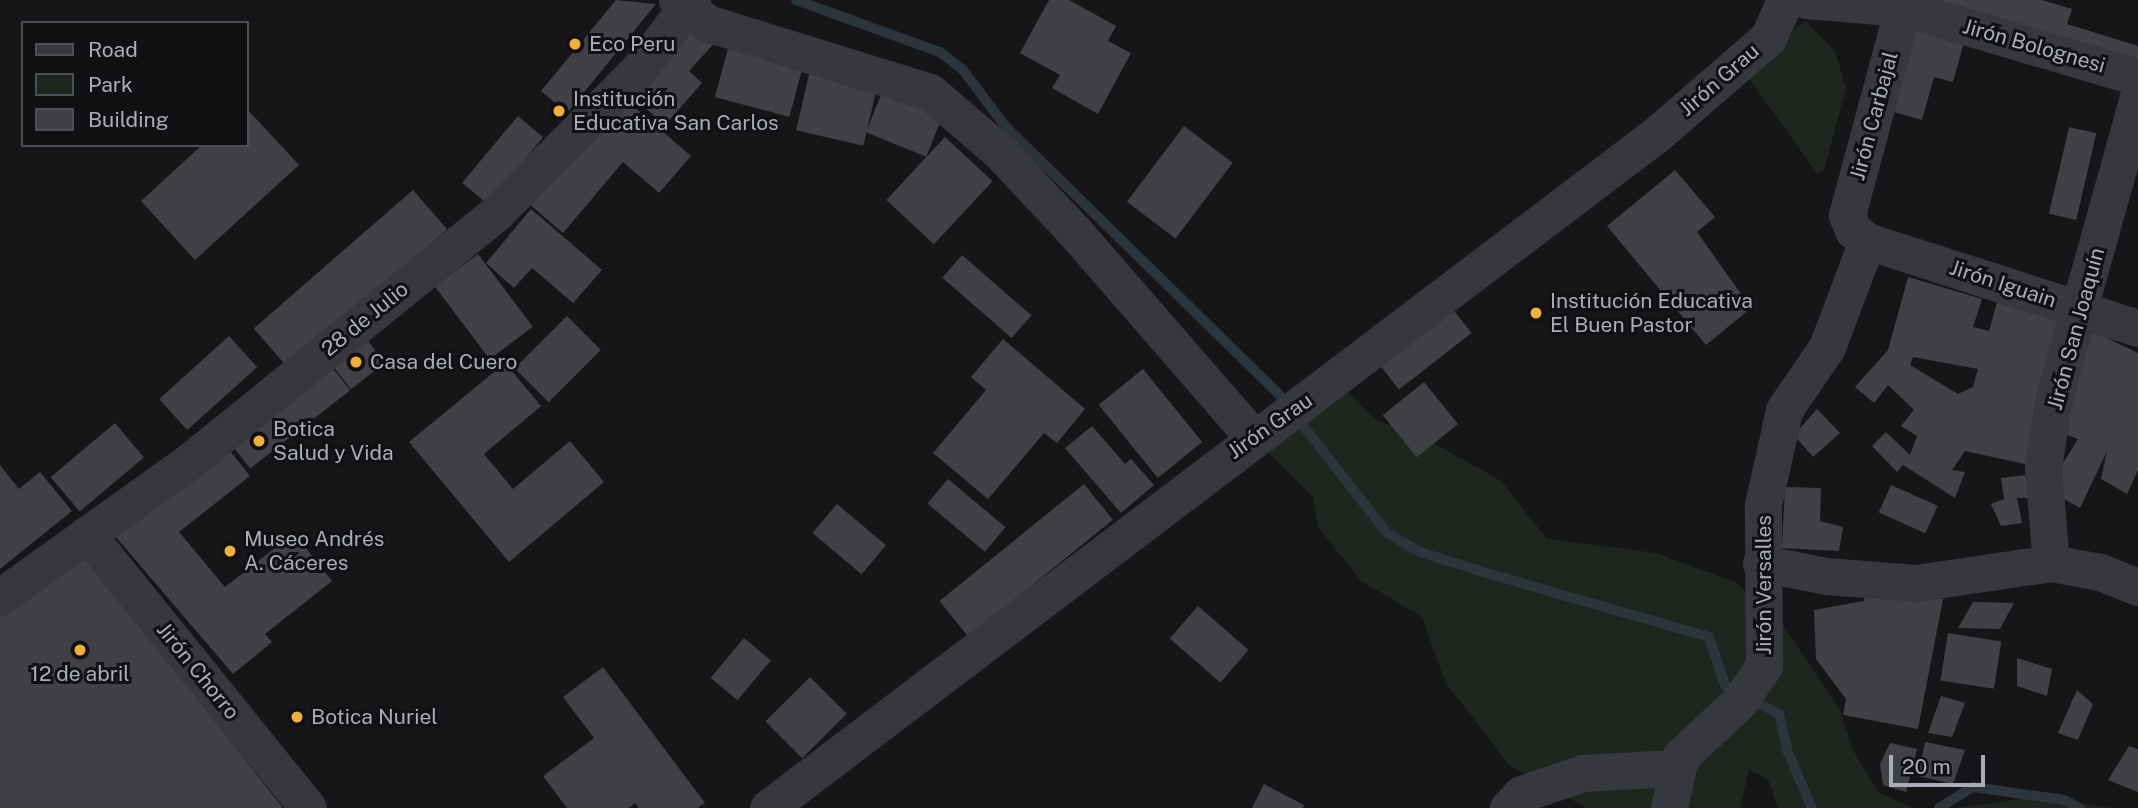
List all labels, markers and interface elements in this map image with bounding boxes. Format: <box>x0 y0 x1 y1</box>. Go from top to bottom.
street label: Jirón Bolognesi <box>1960 14 2108 78</box>
legend <box>21 21 248 147</box>
place label: Eco Peru <box>589 31 676 57</box>
marker: Eco Peru <box>567 36 583 52</box>
text: Road <box>88 37 138 62</box>
street label: Jirón Grau <box>1674 38 1764 122</box>
street label: Jirón Carbajal <box>1845 49 1903 183</box>
text: Park <box>88 72 133 97</box>
place label: Institución Educativa San Carlos <box>573 86 779 136</box>
marker: Institución Educativa San Carlos <box>551 103 567 119</box>
text: Building <box>88 107 169 132</box>
street label: Jirón San Joaquín <box>2042 245 2110 413</box>
street label: Jirón Iguain <box>1947 255 2059 313</box>
street label: 28 de Julio <box>316 276 414 362</box>
place label: Institución Educativa El Buen Pastor <box>1550 288 1753 338</box>
marker: Institución Educativa El Buen Pastor <box>1528 305 1544 321</box>
place label: Casa del Cuero <box>370 349 518 375</box>
marker: Casa del Cuero <box>348 354 364 370</box>
street label: Jirón Grau <box>1223 388 1317 464</box>
place label: Botica Salud y Vida <box>273 416 394 466</box>
marker: Botica Salud y Vida <box>251 433 267 449</box>
street label: Jirón Versalles <box>1751 515 1777 655</box>
place label: Museo Andrés A. Cáceres <box>244 526 384 576</box>
marker: Museo Andrés A. Cáceres <box>222 543 238 559</box>
street label: Jirón Chorro <box>151 618 245 724</box>
marker: 12 de abril <box>72 642 88 658</box>
place label: 12 de abril <box>30 661 130 687</box>
place label: Botica Nuriel <box>311 704 438 730</box>
marker: Botica Nuriel <box>289 709 305 725</box>
scale bar <box>1893 742 1989 786</box>
text: 20 m <box>1902 754 1951 779</box>

